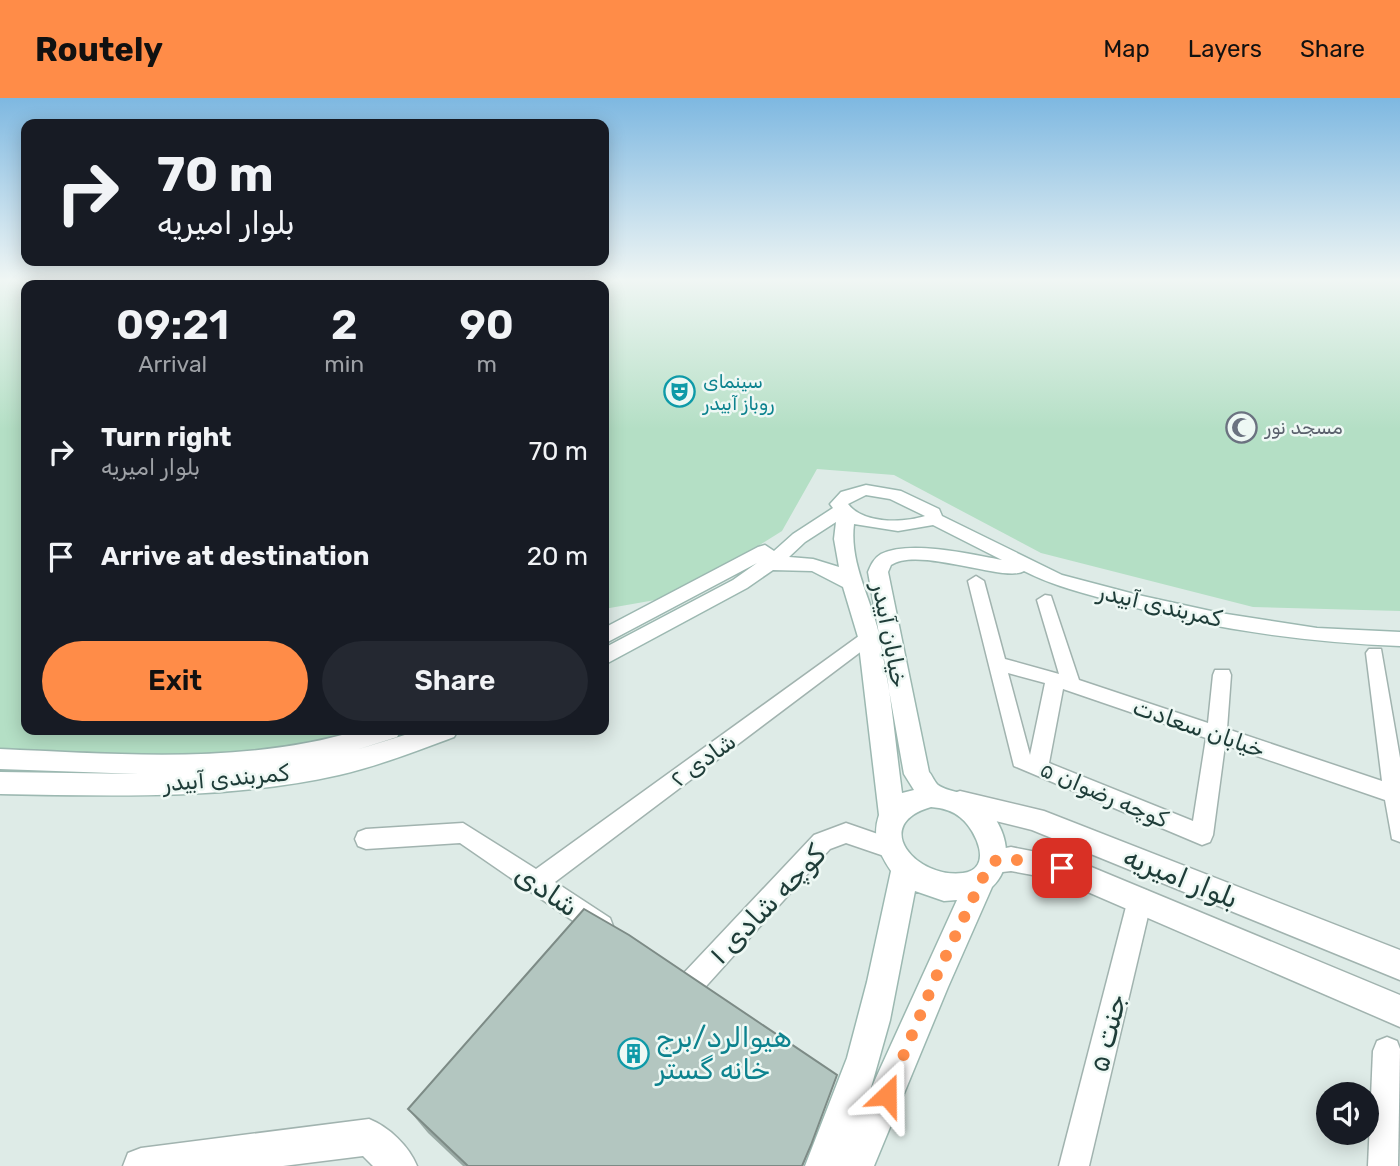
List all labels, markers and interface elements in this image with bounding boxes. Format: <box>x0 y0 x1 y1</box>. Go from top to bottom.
text: Routely <box>35 30 163 69</box>
text: Map <box>1103 35 1150 63</box>
text: Layers <box>1188 35 1262 63</box>
text: Share <box>1300 35 1365 63</box>
text: 70 m <box>157 145 274 203</box>
icon: right <box>42 147 133 238</box>
text: بلوار امیریه <box>157 204 295 242</box>
text: 09:21 <box>116 300 229 350</box>
text: 2 <box>331 300 358 350</box>
text: 90 <box>459 300 514 350</box>
text: Arrival <box>138 350 207 378</box>
text: min <box>324 350 364 378</box>
text: m <box>476 350 497 378</box>
place label: سینمای روباز آبیدر <box>702 370 774 415</box>
theatre icon: سینمای روباز آبیدر <box>663 375 697 409</box>
mosque icon: مسجد نور <box>1225 410 1259 444</box>
place label: مسجد نور <box>1264 416 1343 439</box>
text: Turn right <box>101 422 231 453</box>
icon: right <box>42 433 80 471</box>
text: 70 m <box>529 436 588 467</box>
text: بلوار امیریه <box>101 453 200 481</box>
icon: arrive <box>42 538 80 576</box>
text: Arrive at destination <box>101 541 369 572</box>
text: 20 m <box>527 541 588 572</box>
street label: کمربندی آبیدر <box>1093 577 1225 633</box>
street label: خیابان آبیدر <box>866 578 914 690</box>
button: Exit <box>42 641 308 721</box>
button: Share <box>322 641 588 721</box>
street label: خیابان سعادت <box>1129 692 1269 764</box>
street label: شادی ۲ <box>665 727 741 793</box>
street label: کوچه رضوان ۵ <box>1036 754 1173 834</box>
street label: کمربندی آبیدر <box>160 758 291 798</box>
street label: کوچه شادی ۱ <box>702 838 833 971</box>
pin <box>1032 838 1092 898</box>
street label: بلوار امیریه <box>1119 840 1243 915</box>
icon: arrive <box>1043 849 1081 887</box>
street label: شادی <box>509 857 585 924</box>
street label: جنت ۵ <box>1082 990 1133 1076</box>
place label: هیوالرد/برج خانه گستر <box>654 1021 792 1086</box>
building icon: هیوالرد/برج خانه گستر <box>616 1036 650 1070</box>
position arrow <box>850 1058 924 1132</box>
map controls <box>1316 1082 1379 1145</box>
button: sound <box>1316 1082 1379 1145</box>

